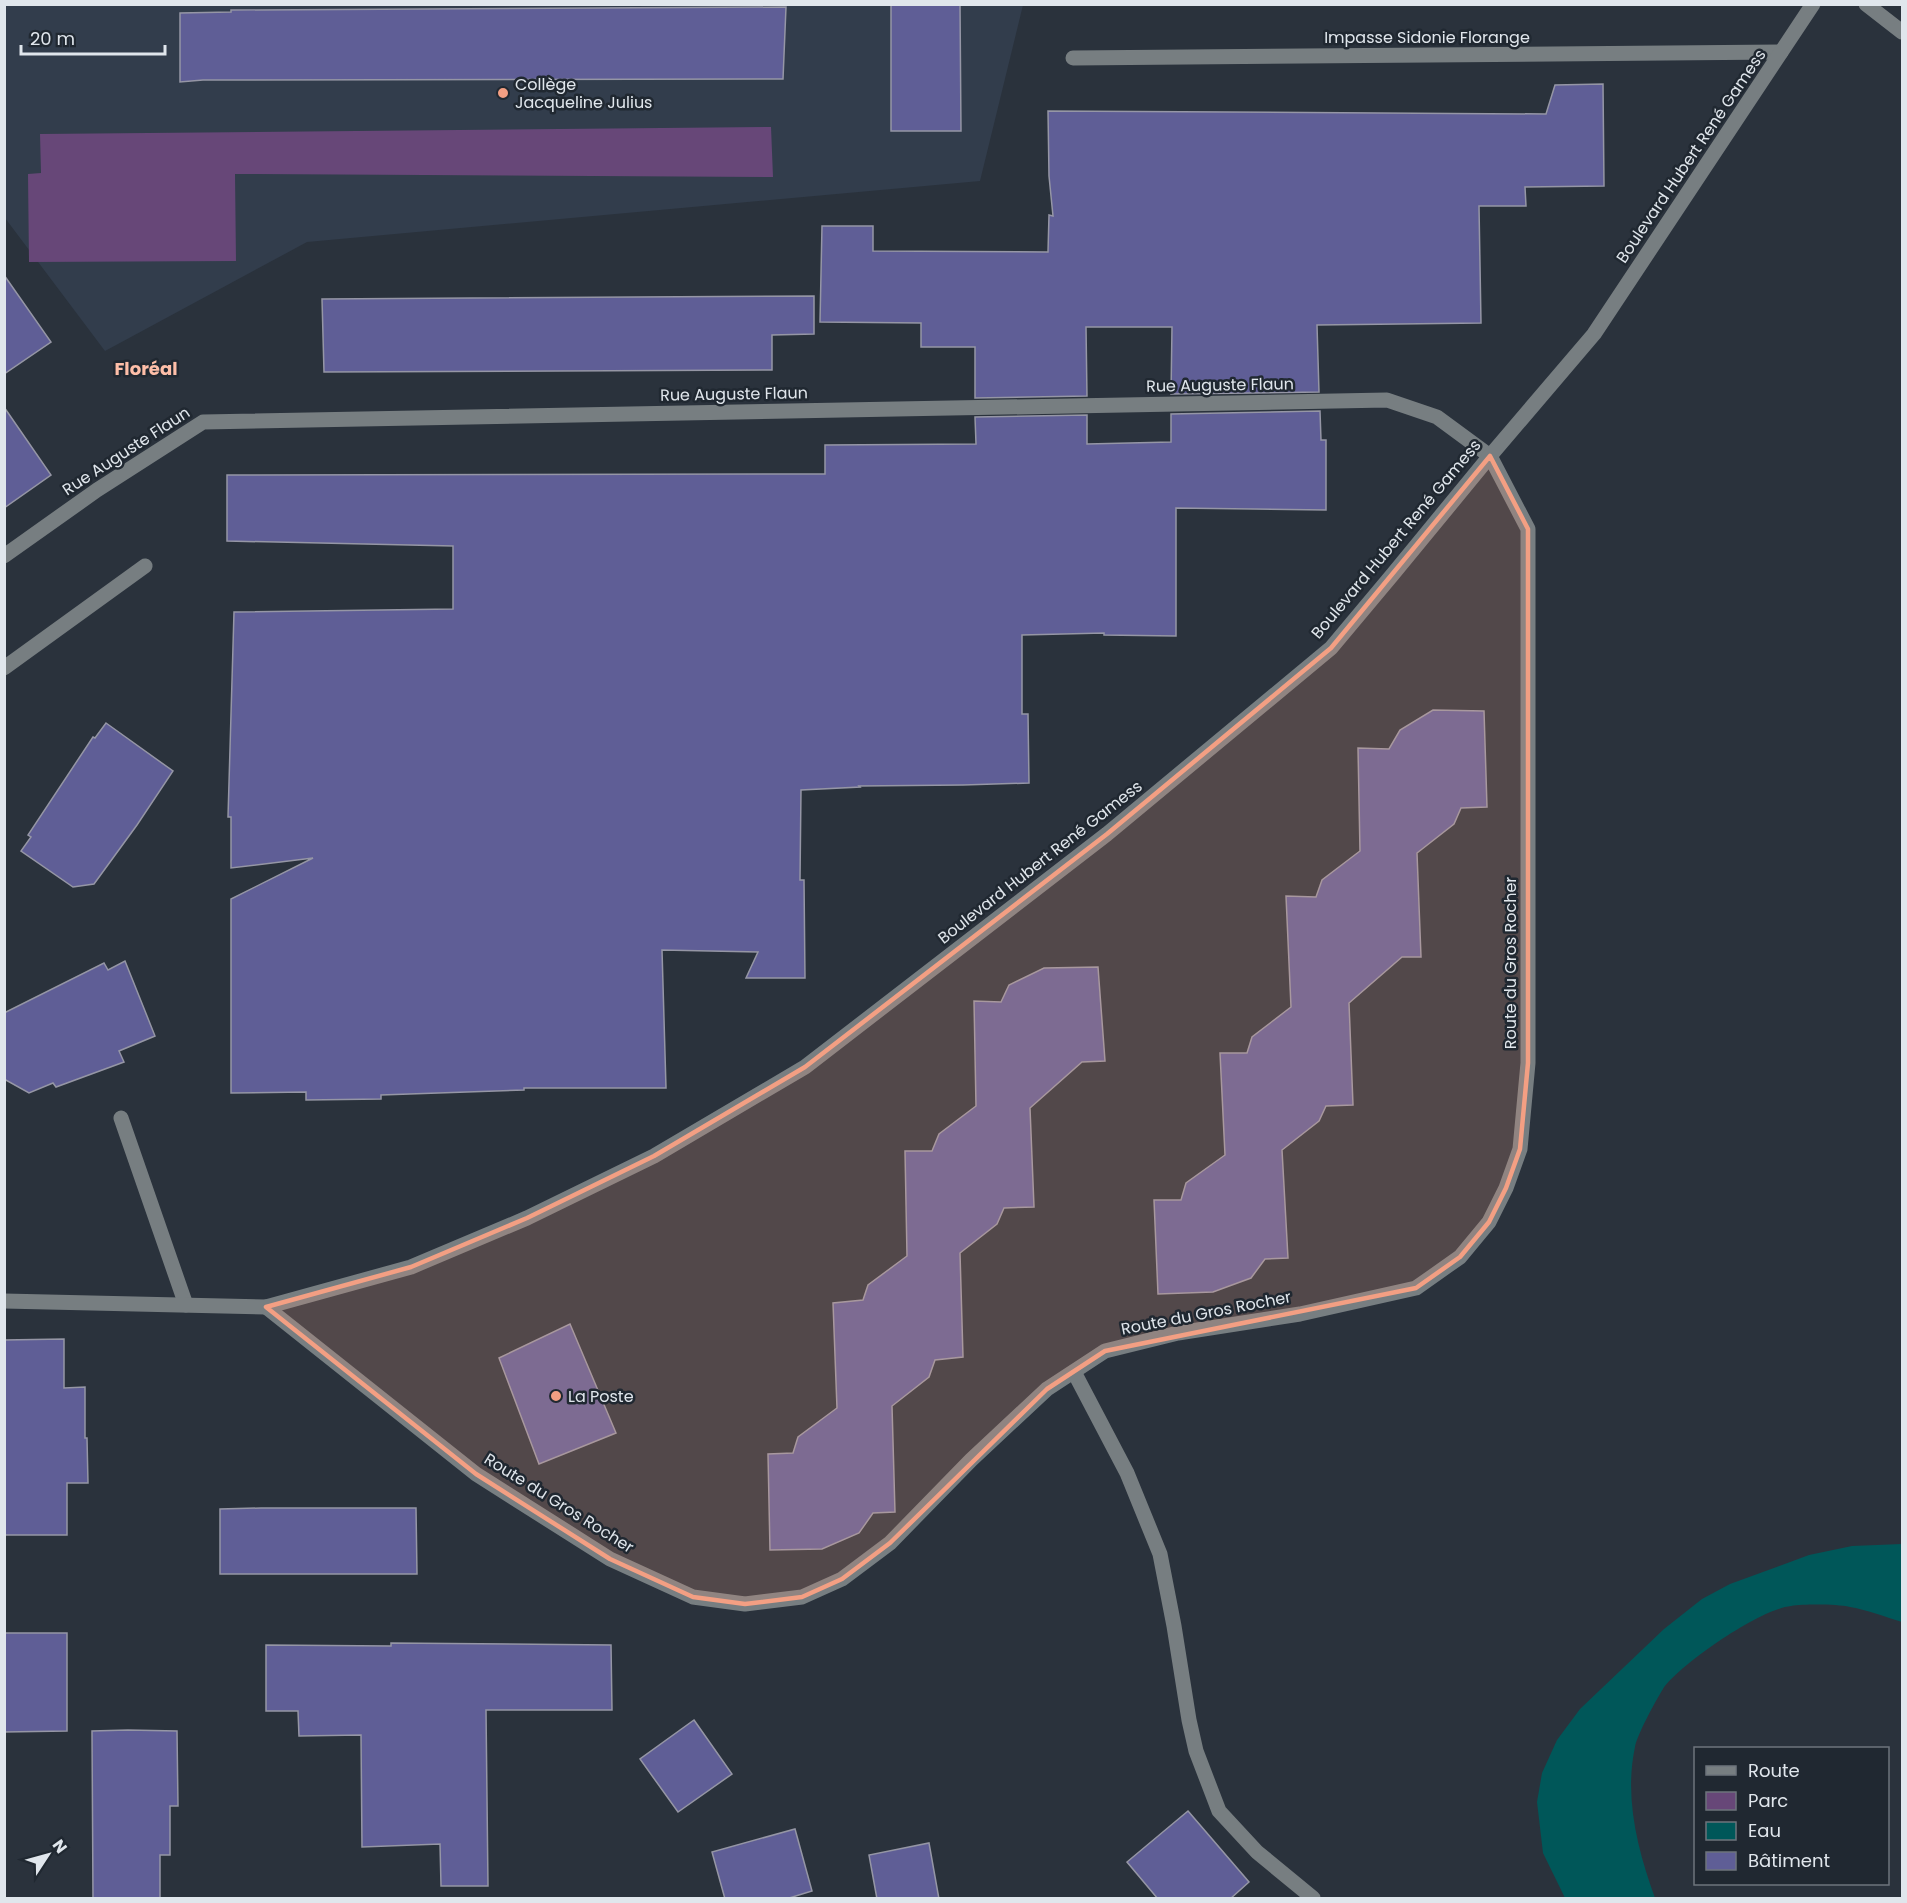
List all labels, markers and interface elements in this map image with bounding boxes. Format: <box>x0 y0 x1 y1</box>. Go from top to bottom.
scale bar <box>21 18 165 56</box>
text: 20 m <box>30 26 75 51</box>
street label: Impasse Sidonie Florange <box>1324 26 1530 49</box>
street label: Boulevard Hubert René Gamess <box>1611 44 1771 268</box>
place label: Collège Jacqueline Julius <box>515 73 652 114</box>
marker: Collège Jacqueline Julius <box>496 86 510 100</box>
district label: Floréal <box>115 356 177 381</box>
street label: Rue Auguste Flaun <box>1146 372 1294 398</box>
street label: Rue Auguste Flaun <box>660 381 808 407</box>
street label: Rue Auguste Flaun <box>58 401 194 501</box>
street label: Boulevard Hubert René Gamess <box>1306 434 1486 644</box>
street label: Boulevard Hubert René Gamess <box>933 775 1147 949</box>
street label: Route du Gros Rocher <box>1499 877 1522 1049</box>
street label: Route du Gros Rocher <box>1119 1285 1293 1341</box>
place label: La Poste <box>568 1385 634 1408</box>
marker: La Poste <box>549 1389 563 1403</box>
street label: Route du Gros Rocher <box>480 1448 638 1559</box>
legend <box>1694 1747 1889 1885</box>
text: Route <box>1748 1758 1800 1783</box>
text: Parc <box>1748 1788 1788 1813</box>
text: Eau <box>1748 1818 1781 1843</box>
north arrow <box>18 1825 78 1885</box>
text: N <box>47 1835 73 1858</box>
text: Bâtiment <box>1748 1848 1830 1873</box>

